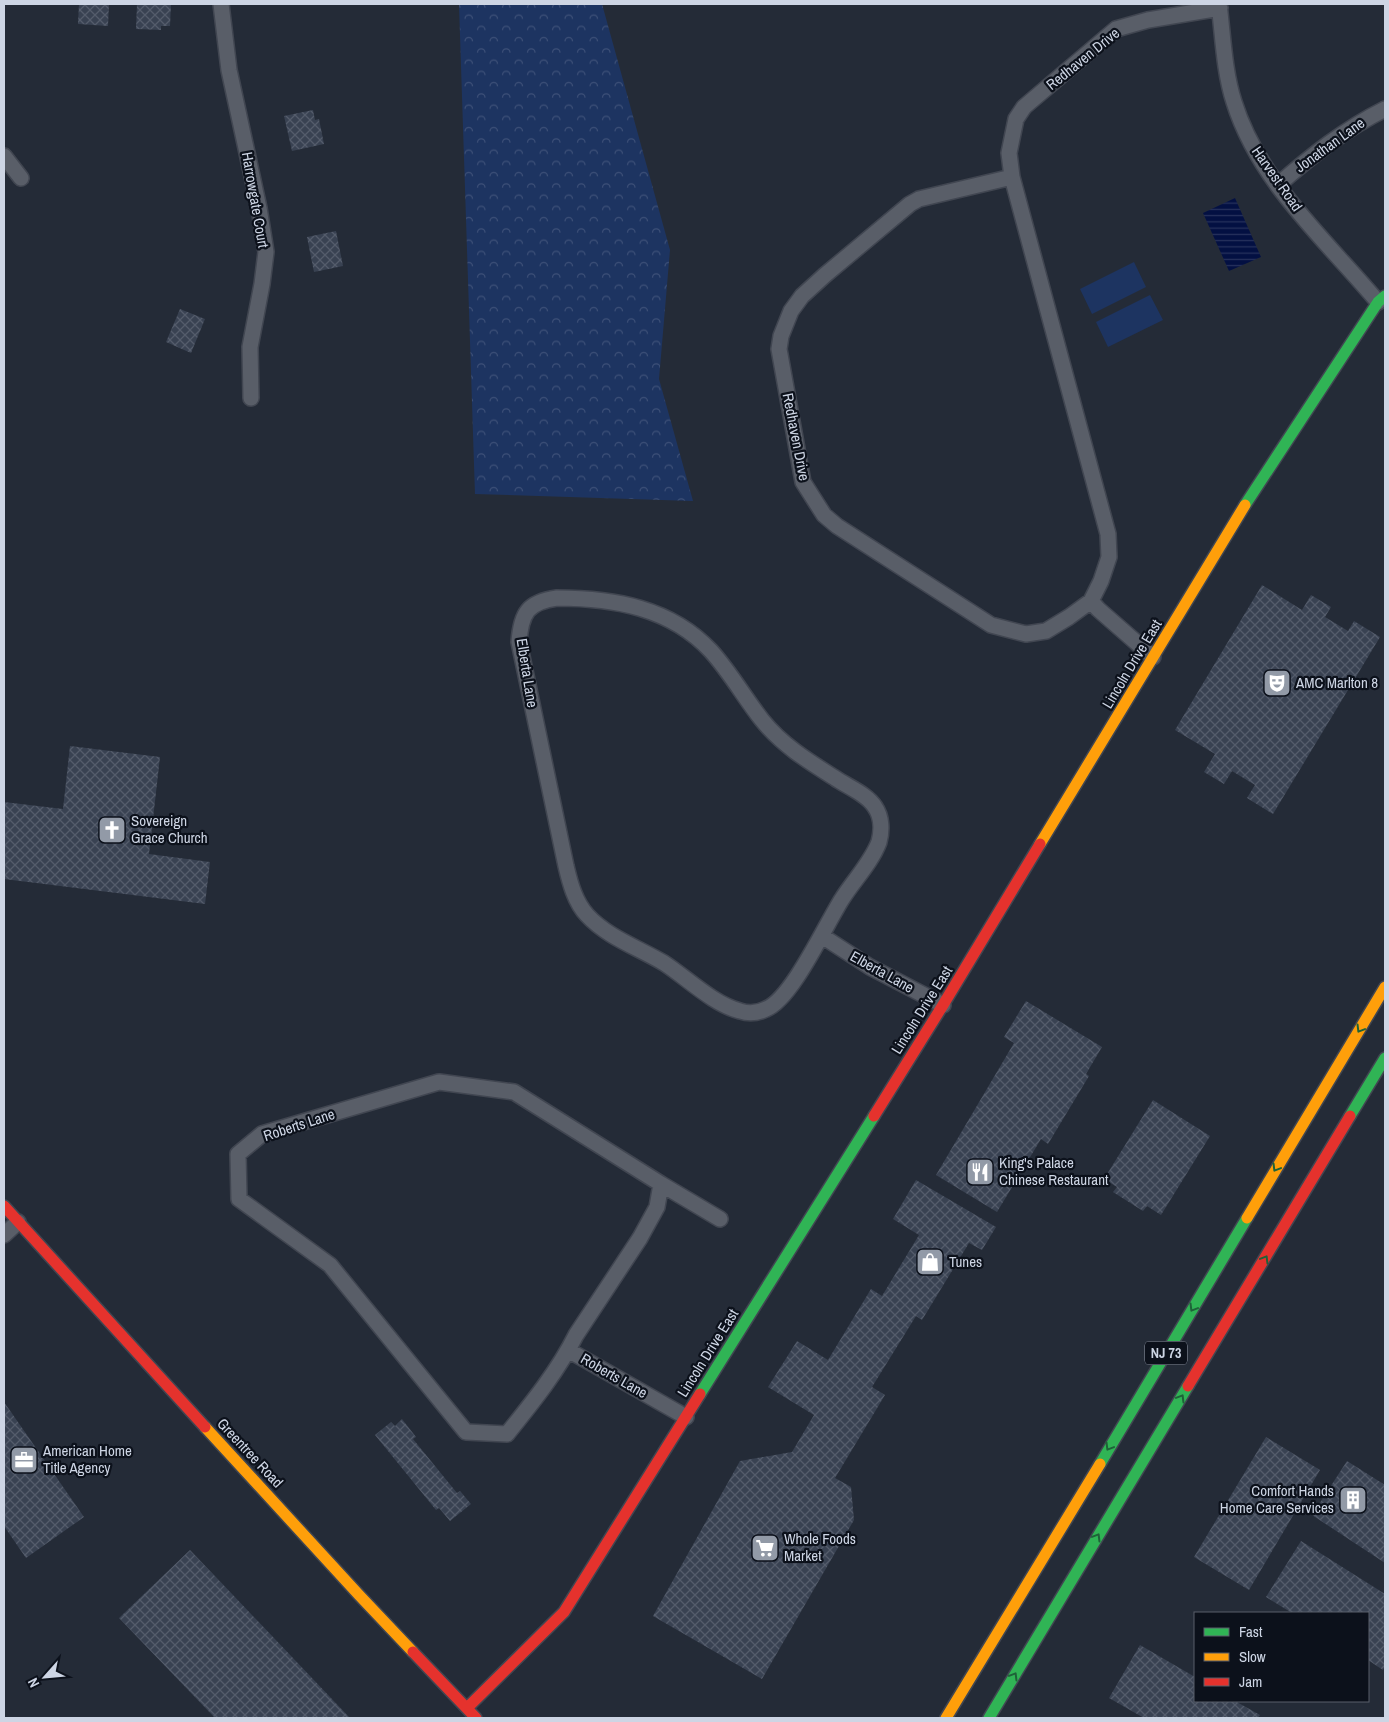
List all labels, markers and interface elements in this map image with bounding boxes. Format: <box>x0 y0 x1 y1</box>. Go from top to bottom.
street label: Redhaven Drive <box>1042 22 1124 95</box>
street label: Jonathan Lane <box>1291 112 1369 177</box>
street label: Harvest Road <box>1247 142 1308 216</box>
street label: Harrowgate Court <box>237 150 274 250</box>
street label: Redhaven Drive <box>778 391 815 483</box>
street label: Lincoln Drive East <box>1097 615 1167 712</box>
street label: Elberta Lane <box>512 637 543 709</box>
theatre icon: AMC Marlton 8 <box>1262 668 1292 698</box>
place label: AMC Marlton 8 <box>1295 672 1378 693</box>
place label: Sovereign Grace Church <box>131 810 208 848</box>
church icon: Sovereign Grace Church <box>97 815 127 845</box>
street label: Elberta Lane <box>847 945 918 998</box>
street label: Lincoln Drive East <box>886 961 957 1058</box>
one-way arrow <box>1357 1024 1367 1033</box>
street label: Roberts Lane <box>260 1103 337 1146</box>
place label: King's Palace Chinese Restaurant <box>999 1152 1109 1190</box>
restaurant icon: King's Palace Chinese Restaurant <box>965 1157 995 1187</box>
one-way arrow <box>1273 1163 1283 1172</box>
shop icon: Tunes <box>915 1247 945 1277</box>
place label: Tunes <box>949 1251 982 1272</box>
one-way arrow <box>1258 1255 1268 1264</box>
one-way arrow <box>1189 1302 1199 1311</box>
street label: Lincoln Drive East <box>672 1304 743 1401</box>
road number: NJ 73 <box>1145 1342 1187 1365</box>
street label: Roberts Lane <box>577 1348 652 1403</box>
one-way arrow <box>1175 1394 1185 1403</box>
street label: Greentree Road <box>213 1413 288 1492</box>
place label: American Home Title Agency <box>42 1440 132 1478</box>
one-way arrow <box>1106 1442 1116 1451</box>
office icon: American Home Title Agency <box>9 1445 39 1475</box>
place label: Comfort Hands Home Care Services <box>1220 1480 1334 1518</box>
building icon: Comfort Hands Home Care Services <box>1338 1485 1368 1515</box>
place label: Whole Foods Market <box>784 1528 856 1566</box>
supermarket icon: Whole Foods Market <box>750 1533 780 1563</box>
one-way arrow <box>1091 1534 1101 1543</box>
legend <box>1194 1612 1369 1702</box>
text: Fast <box>1239 1621 1263 1642</box>
text: Slow <box>1239 1646 1266 1667</box>
north arrow <box>20 1652 70 1702</box>
text: Jam <box>1239 1671 1262 1692</box>
one-way arrow <box>1007 1673 1017 1682</box>
text: N <box>24 1675 43 1691</box>

